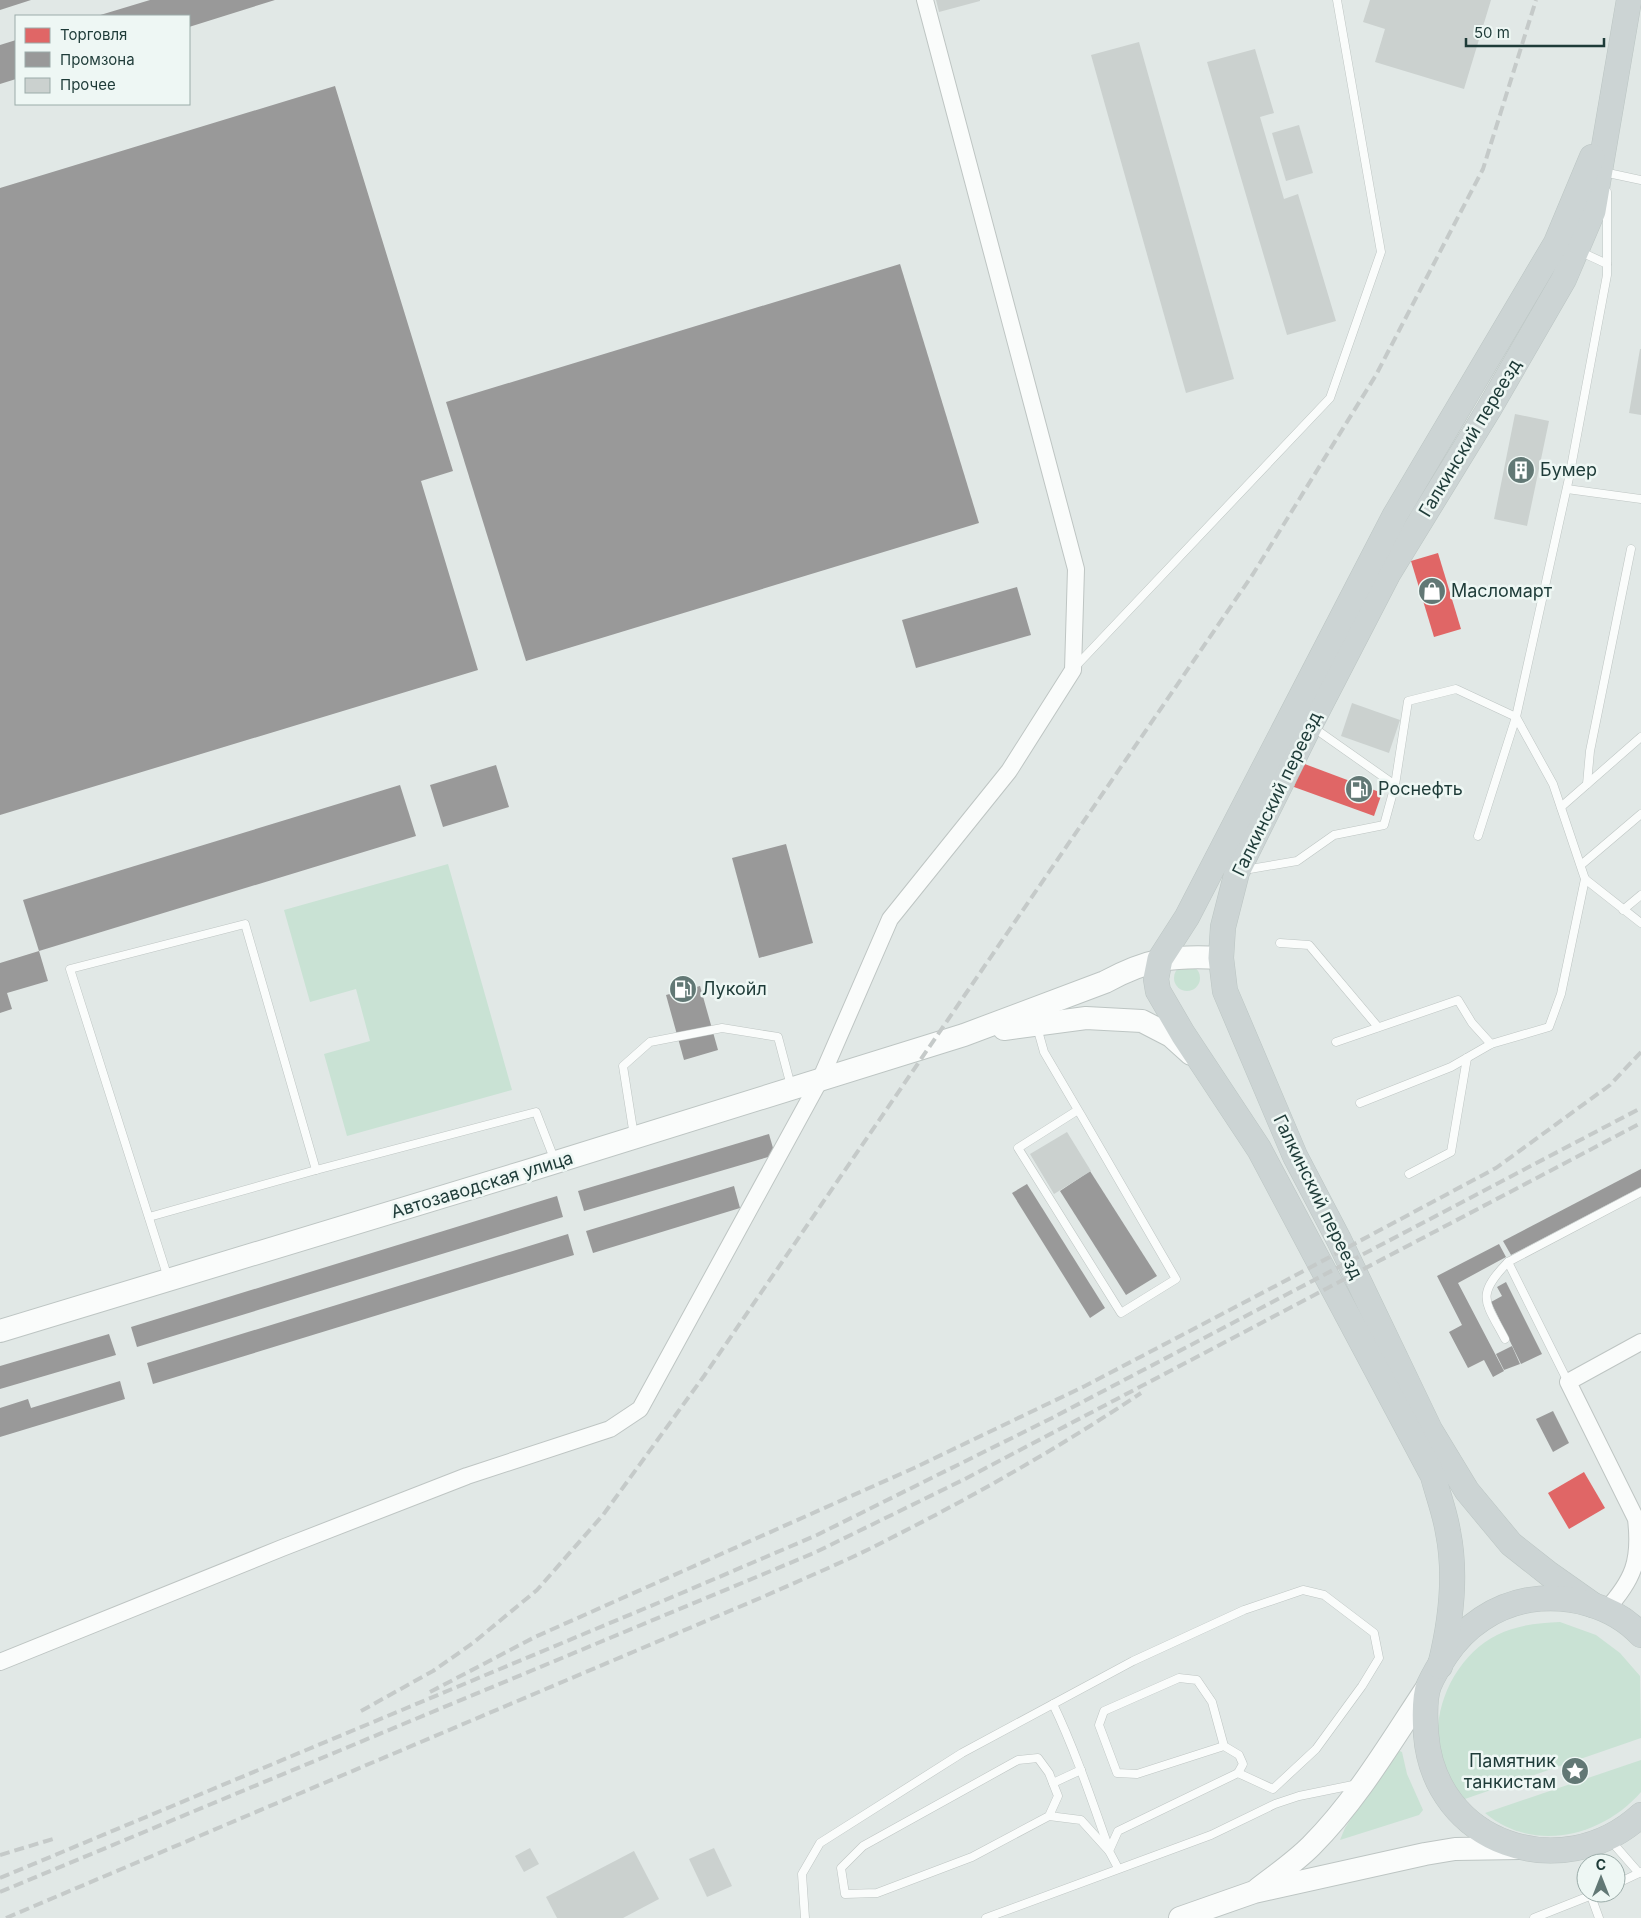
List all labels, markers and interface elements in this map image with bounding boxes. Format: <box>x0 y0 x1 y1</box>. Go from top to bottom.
legend <box>15 15 190 105</box>
scale bar <box>1466 15 1604 47</box>
text: 50 m <box>1474 23 1510 42</box>
text: Торговля <box>60 25 127 44</box>
text: Промзона <box>60 50 135 69</box>
text: Прочее <box>60 75 116 94</box>
street label: Галкинский переезд <box>1414 355 1525 520</box>
building icon: Бумер <box>1506 455 1536 485</box>
place label: Бумер <box>1540 459 1597 480</box>
shop icon: Масломарт <box>1417 576 1447 606</box>
place label: Масломарт <box>1451 580 1553 601</box>
street label: Галкинский переезд <box>1228 708 1326 879</box>
fuel station icon: Роснефть <box>1344 774 1374 804</box>
place label: Роснефть <box>1378 778 1463 799</box>
fuel station icon: Лукойл <box>668 974 698 1004</box>
place label: Лукойл <box>702 978 767 999</box>
street label: Галкинский переезд <box>1269 1111 1367 1282</box>
street label: Автозаводская улица <box>388 1147 575 1222</box>
place label: Памятник танкистам <box>1464 1750 1556 1792</box>
place icon: Памятник танкистам <box>1560 1756 1590 1786</box>
north arrow <box>1576 1853 1626 1903</box>
text: С <box>1596 1856 1606 1873</box>

